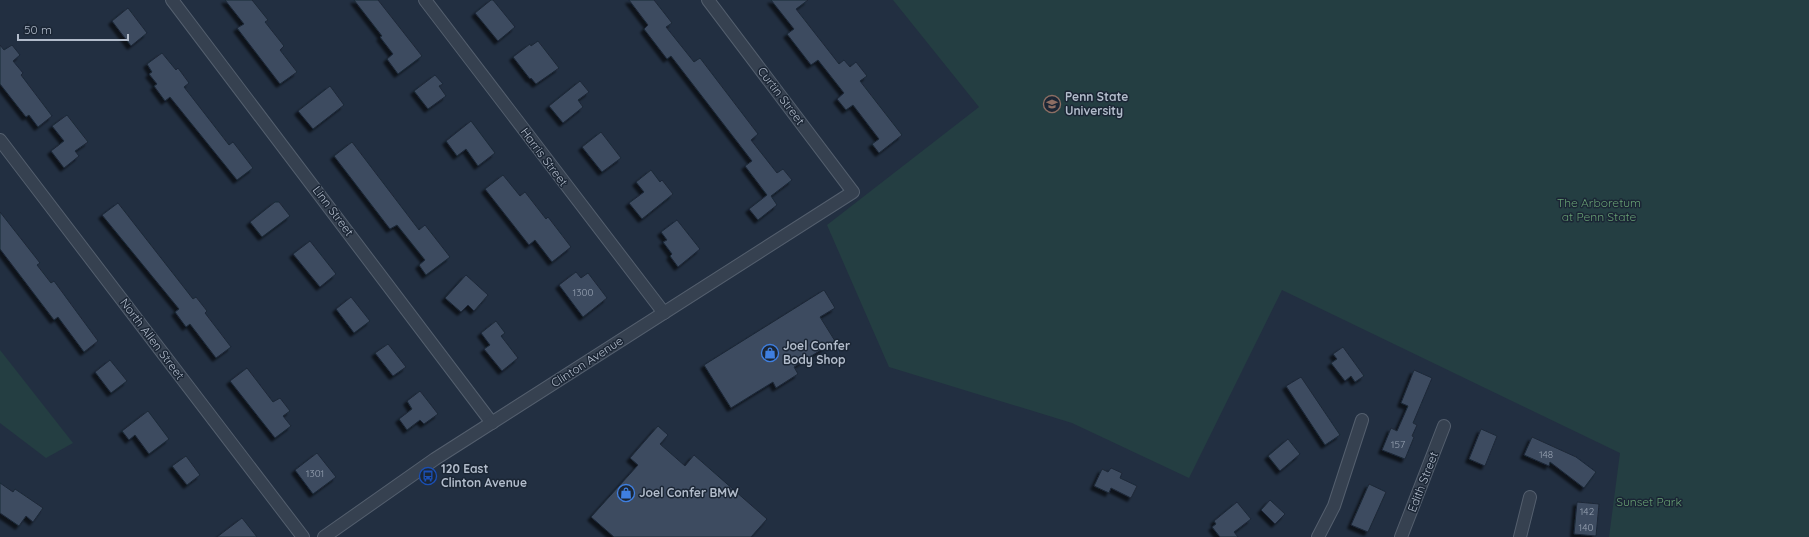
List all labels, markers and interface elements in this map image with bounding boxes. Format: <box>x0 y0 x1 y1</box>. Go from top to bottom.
scale bar <box>18 16 128 42</box>
text: 50 m <box>24 22 52 37</box>
street label: Curtin Street <box>755 64 808 128</box>
place label: Penn State University <box>1065 89 1128 118</box>
school or university icon: Penn State University <box>1042 94 1062 114</box>
street label: Harris Street <box>518 124 571 189</box>
street label: Linn Street <box>310 183 357 239</box>
park label: The Arboretum at Penn State <box>1557 195 1641 224</box>
house number: 1300 <box>573 286 593 299</box>
street label: North Allen Street <box>117 295 188 382</box>
street label: Clinton Avenue <box>548 333 626 390</box>
place label: Joel Confer Body Shop <box>783 338 850 367</box>
shop icon: Joel Confer Body Shop <box>760 343 780 363</box>
house number: 157 <box>1391 438 1405 451</box>
house number: 148 <box>1539 448 1553 461</box>
street label: Edith Street <box>1404 449 1441 514</box>
place label: 120 East Clinton Avenue <box>441 461 527 490</box>
bus stop icon: 120 East Clinton Avenue <box>418 466 438 486</box>
house number: 1301 <box>306 467 324 480</box>
shop icon: Joel Confer BMW <box>616 483 636 503</box>
place label: Joel Confer BMW <box>639 485 739 500</box>
park label: Sunset Park <box>1616 494 1682 509</box>
house number: 142 <box>1580 505 1595 518</box>
house number: 140 <box>1579 521 1593 534</box>

